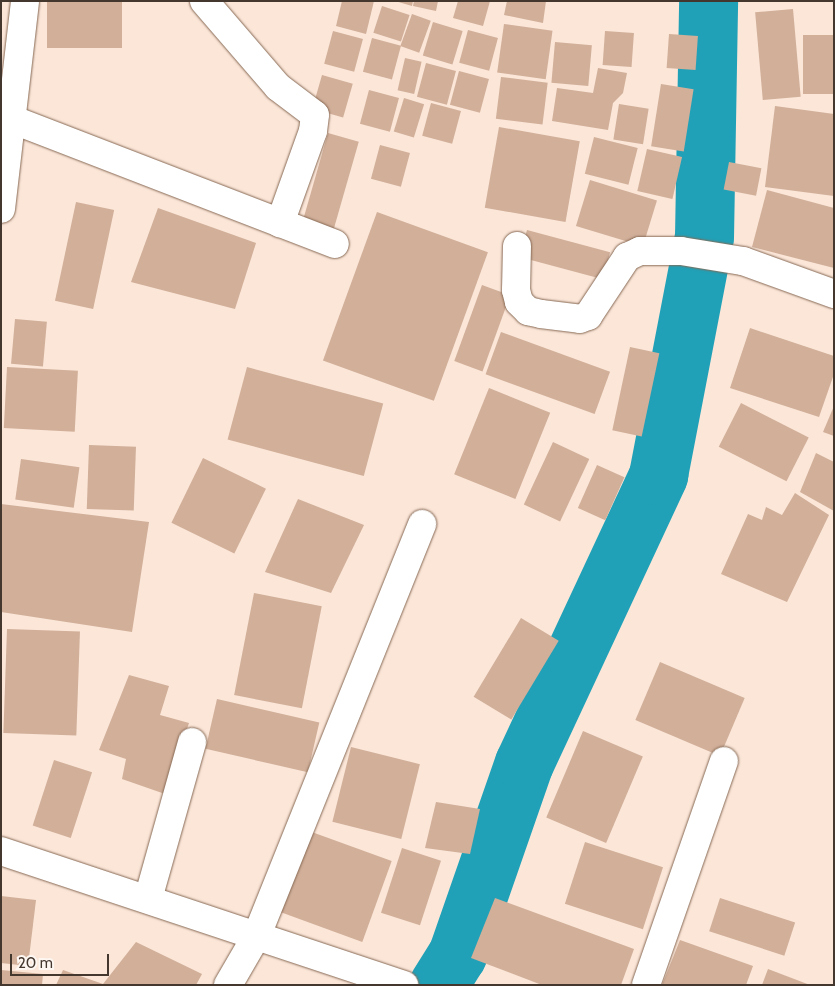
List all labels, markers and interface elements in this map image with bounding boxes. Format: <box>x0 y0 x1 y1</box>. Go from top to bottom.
scale bar <box>12 944 111 976</box>
text: 20 m <box>18 954 53 972</box>

